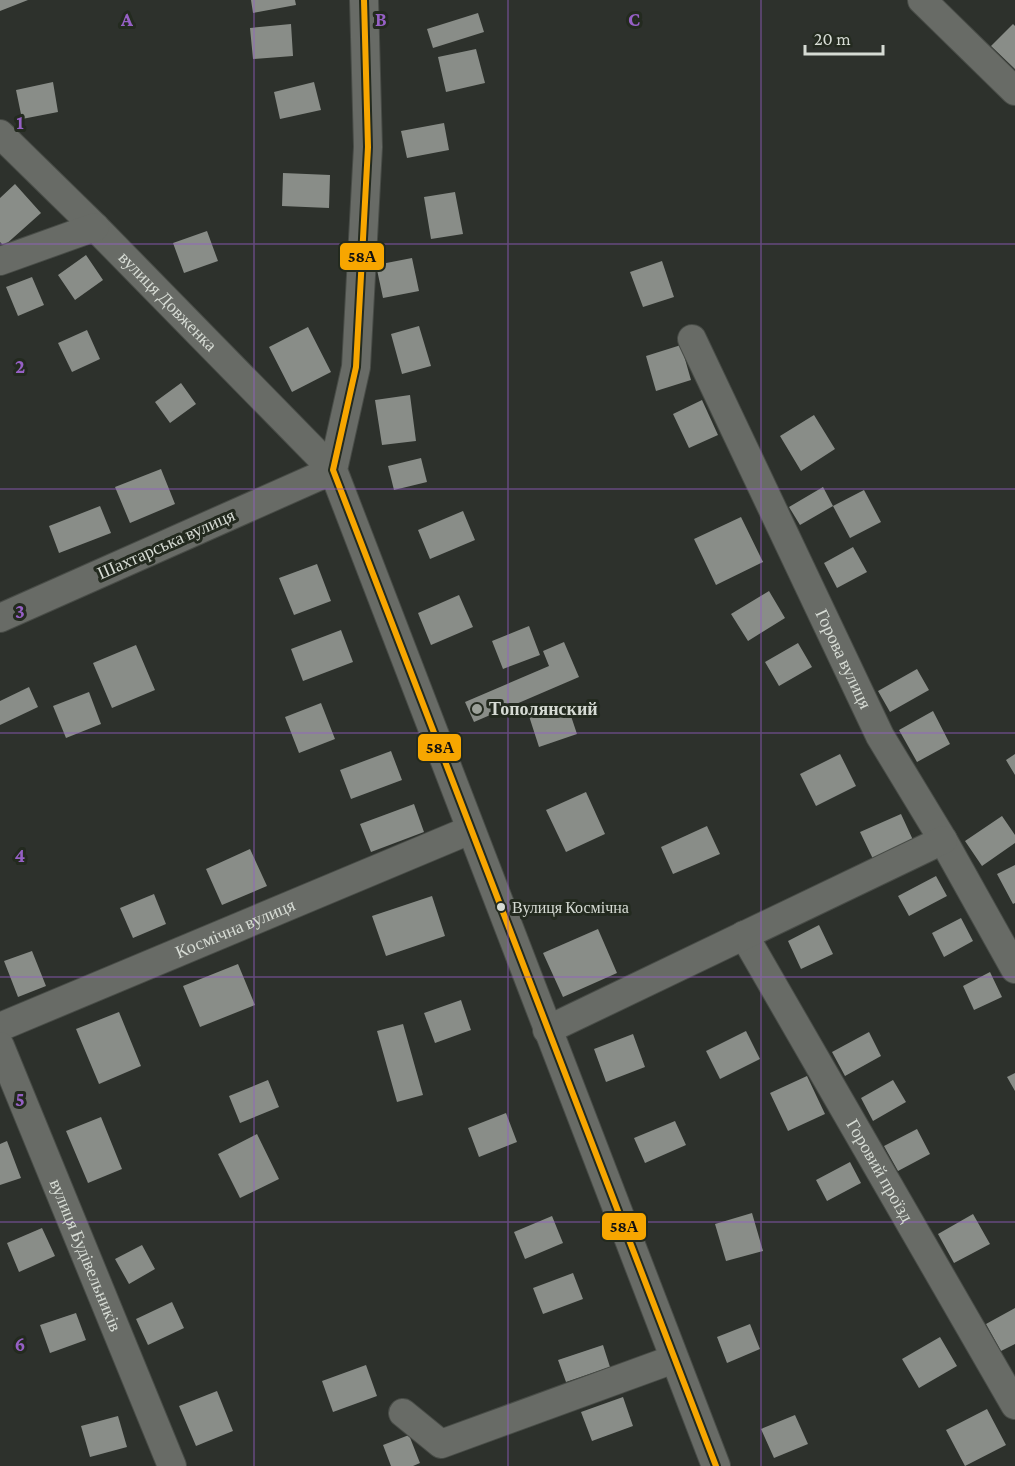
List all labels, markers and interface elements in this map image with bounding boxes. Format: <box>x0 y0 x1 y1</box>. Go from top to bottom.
text: A <box>120 8 134 30</box>
text: B <box>375 8 387 30</box>
text: C <box>628 8 640 30</box>
scale bar <box>805 18 883 56</box>
text: 20 m <box>814 29 851 49</box>
text: 1 <box>16 111 24 133</box>
line badge: 58А <box>339 242 385 271</box>
street label: вулиця Довженка <box>115 247 221 355</box>
text: 58А <box>348 248 377 265</box>
text: 2 <box>15 355 25 377</box>
street label: Шахтарська вулиця <box>94 505 238 583</box>
text: 3 <box>15 600 25 622</box>
street label: Горова вулиця <box>811 606 876 712</box>
place label: Тополянский <box>489 699 598 719</box>
marker: Тополянский <box>470 702 484 716</box>
line badge: 58А <box>417 733 462 762</box>
text: 58А <box>426 739 455 756</box>
text: 4 <box>15 844 26 866</box>
street label: Космічна вулиця <box>172 895 298 962</box>
place label: Вулиця Космічна <box>512 899 629 917</box>
marker: Вулиця Космічна <box>495 901 507 913</box>
text: 5 <box>15 1088 25 1110</box>
street label: Горовий проїзд <box>842 1116 917 1226</box>
street label: вулиця Будівельників <box>45 1176 126 1334</box>
line badge: 58А <box>601 1212 647 1241</box>
text: 58А <box>610 1218 639 1235</box>
text: 6 <box>15 1333 25 1355</box>

